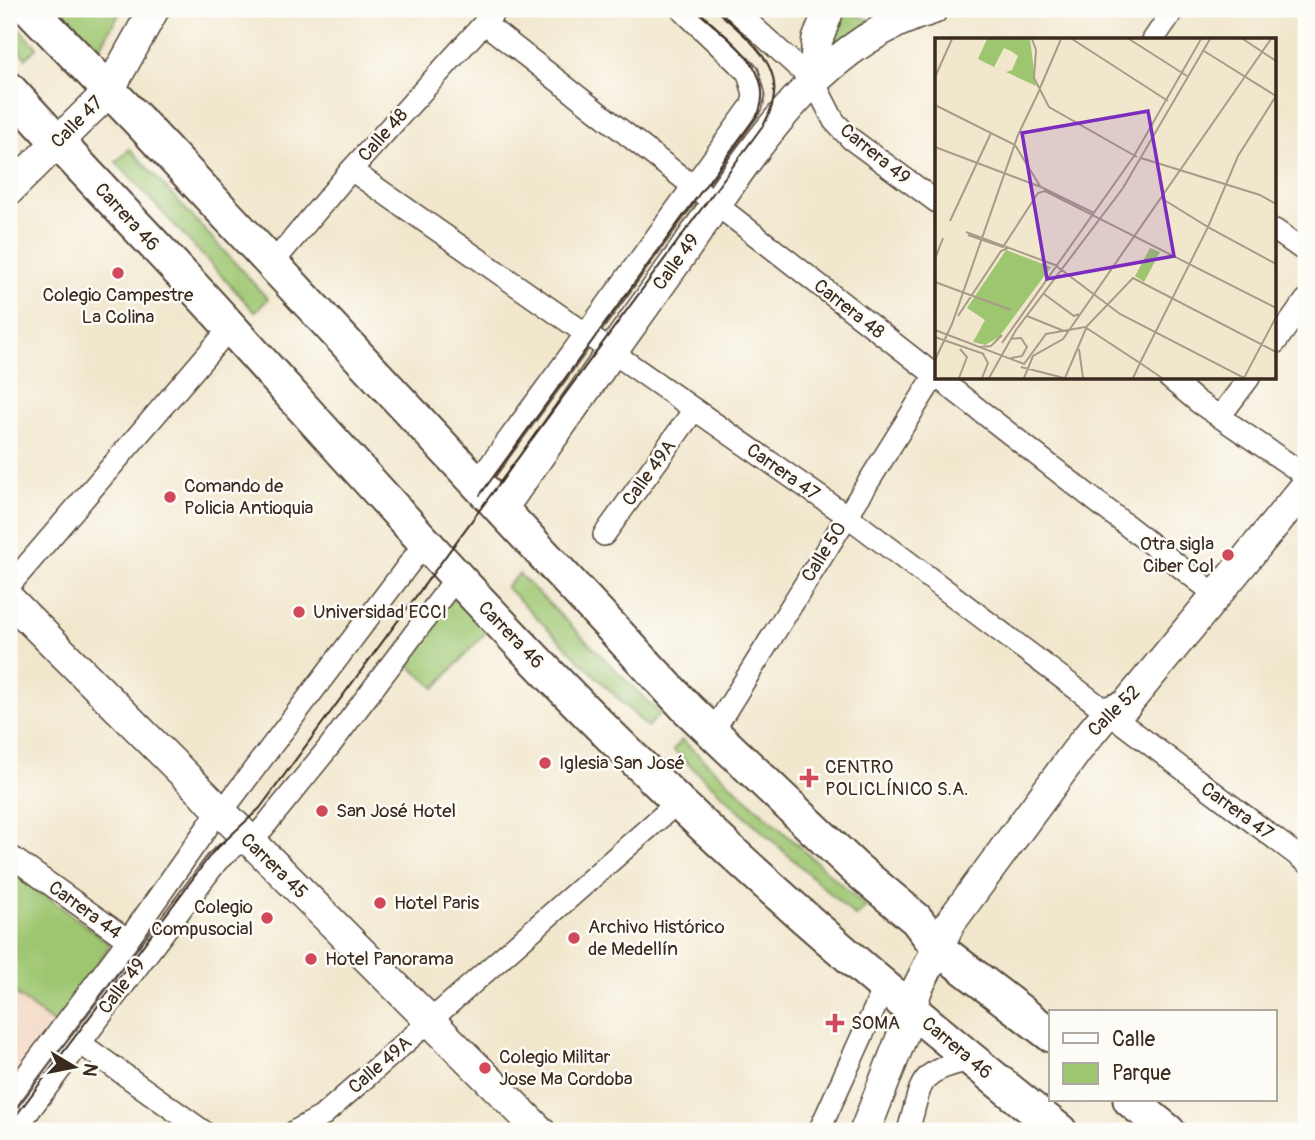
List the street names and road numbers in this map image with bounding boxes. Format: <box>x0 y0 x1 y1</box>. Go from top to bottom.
street label: Calle 47 <box>46 91 108 153</box>
street label: Calle 48 <box>353 103 413 167</box>
street label: Carrera 49 <box>835 118 915 190</box>
street label: Carrera 46 <box>89 178 165 256</box>
street label: Calle 49 <box>648 229 704 295</box>
street label: Carrera 48 <box>809 274 889 344</box>
street label: Calle 49A <box>617 435 681 511</box>
street label: Carrera 47 <box>742 438 824 506</box>
street label: Calle 50 <box>796 517 852 587</box>
street label: Carrera 46 <box>473 596 549 674</box>
street label: Calle 52 <box>1083 680 1145 742</box>
street label: Carrera 47 <box>1196 777 1278 845</box>
street label: Carrera 45 <box>235 828 313 904</box>
street label: Carrera 44 <box>44 875 126 945</box>
street label: Calle 49 <box>93 953 151 1019</box>
street label: Carrera 46 <box>917 1012 997 1084</box>
street label: Calle 49A <box>343 1031 417 1099</box>

